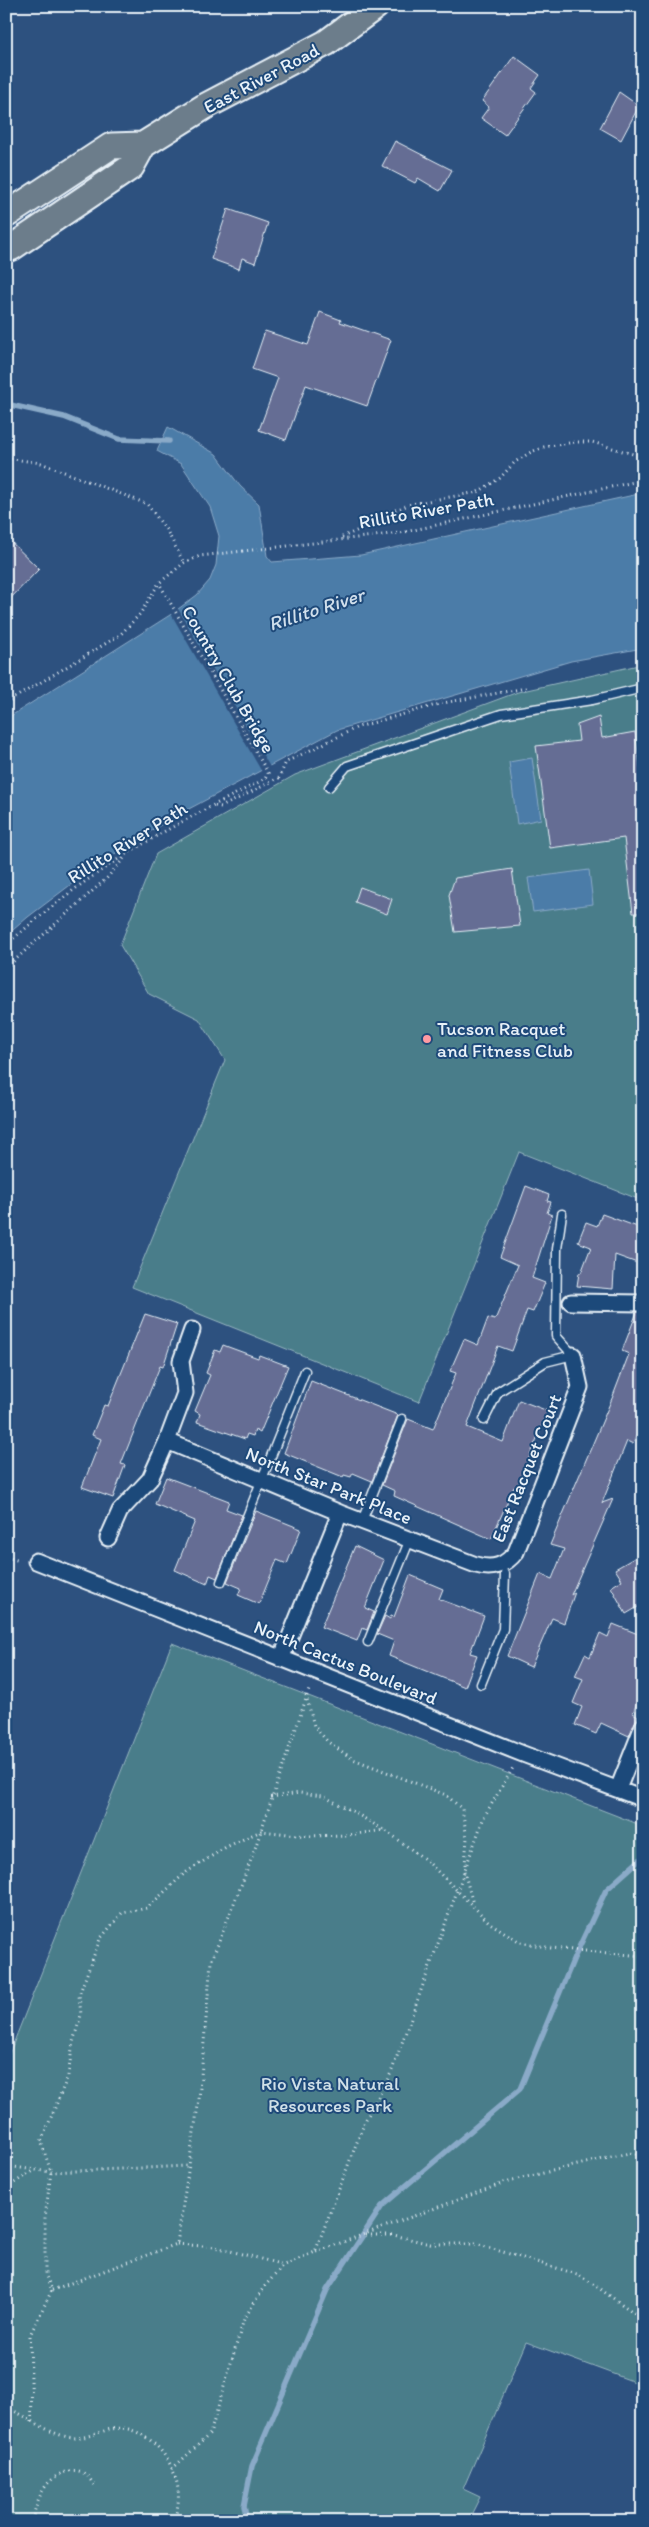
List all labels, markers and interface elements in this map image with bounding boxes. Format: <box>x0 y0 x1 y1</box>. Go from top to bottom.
street label: East River Road <box>200 38 323 118</box>
street label: Rillito River Path <box>357 487 496 534</box>
water label: Rillito River <box>265 581 369 636</box>
street label: Country Club Bridge <box>177 601 280 757</box>
street label: Rillito River Path <box>63 796 192 888</box>
place label: Tucson Racquet and Fitness Club <box>437 1017 573 1062</box>
marker: Tucson Racquet and Fitness Club <box>421 1033 433 1045</box>
street label: East Racquet Court <box>486 1391 567 1546</box>
street label: North Star Park Place <box>242 1442 415 1529</box>
street label: North Cactus Boulevard <box>251 1615 442 1710</box>
park label: Rio Vista Natural Resources Park <box>261 2072 400 2117</box>

